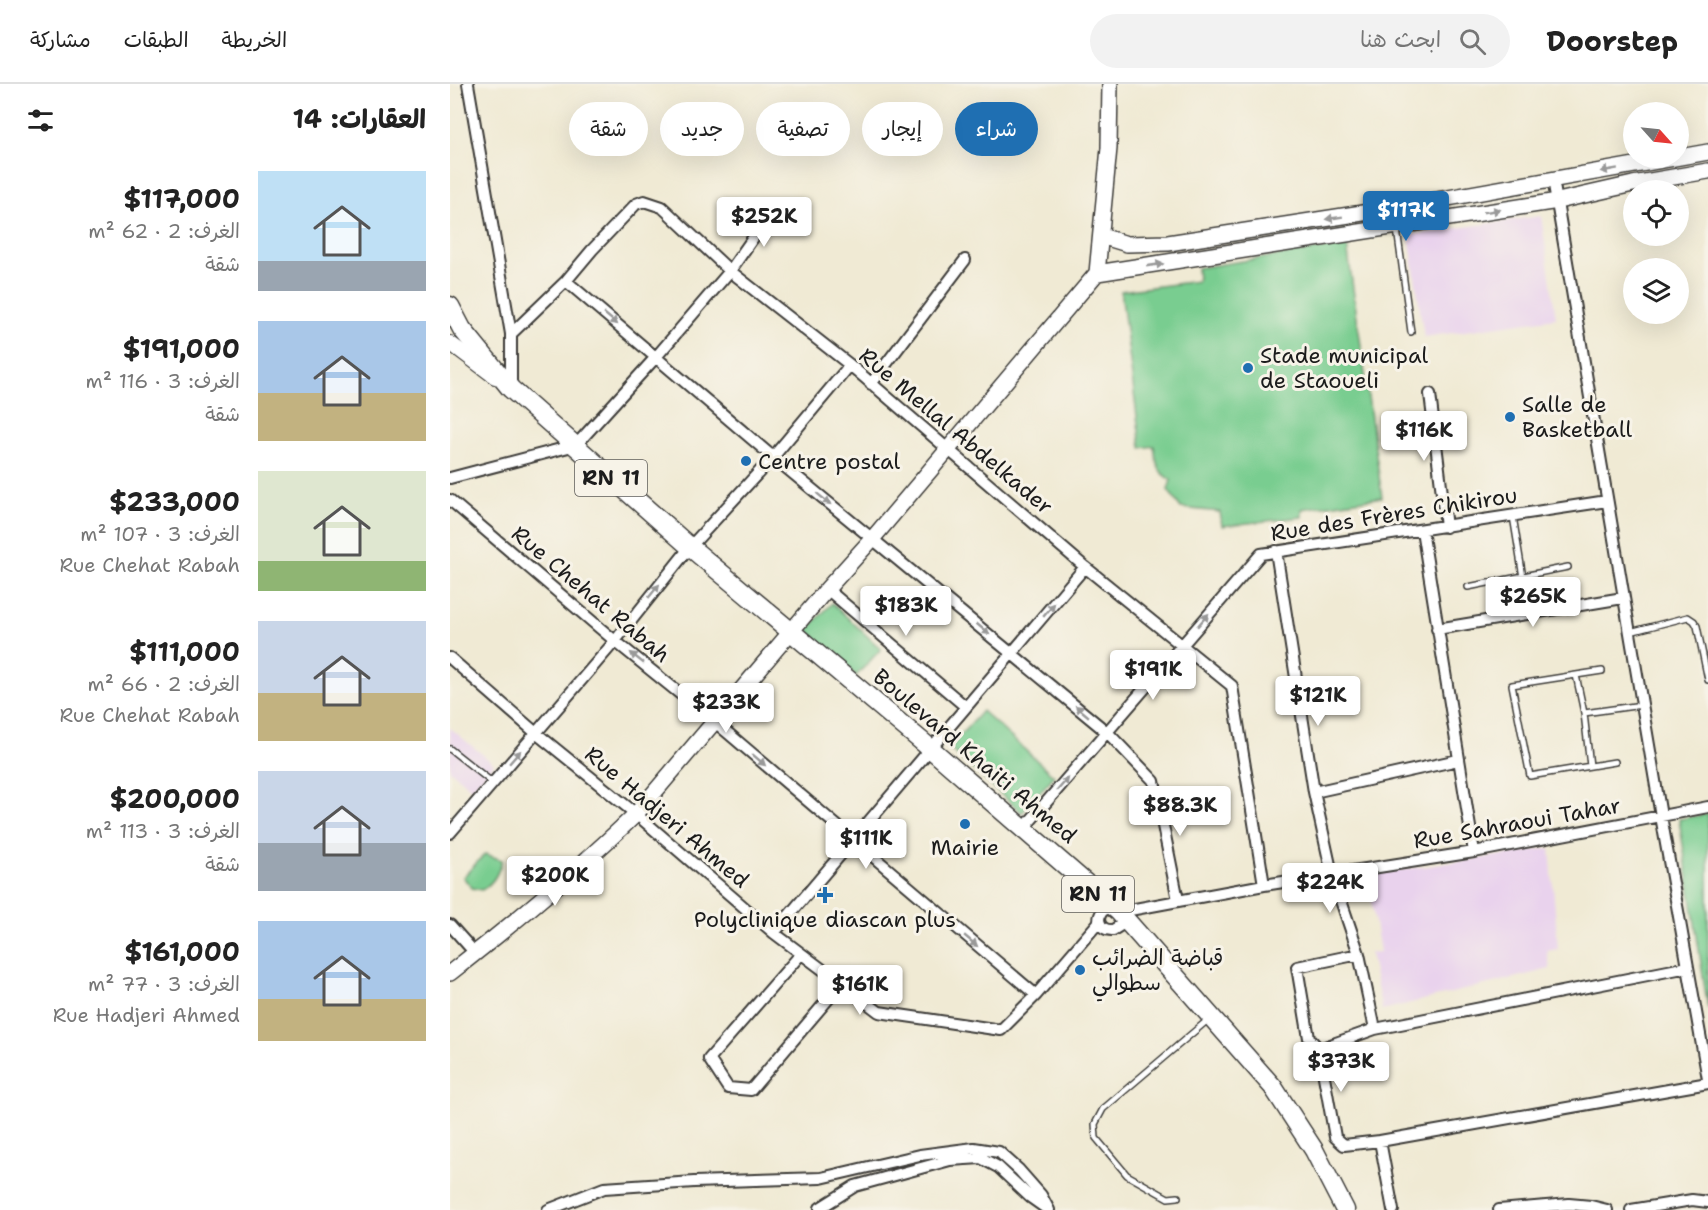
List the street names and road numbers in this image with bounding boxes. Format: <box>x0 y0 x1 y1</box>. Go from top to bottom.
street label: Rue Mellal Abdelkader <box>853 341 1059 521</box>
road number: RN 11 <box>575 460 647 496</box>
street label: Rue des Frères Chikirou <box>1269 480 1519 548</box>
street label: Rue Chehat Rabah <box>506 519 676 669</box>
street label: Boulevard Khaiti Ahmed <box>867 662 1083 850</box>
street label: Rue Hadjeri Ahmed <box>579 740 755 894</box>
street label: Rue Sahraoui Tahar <box>1411 790 1623 856</box>
road number: RN 11 <box>1062 876 1134 912</box>

